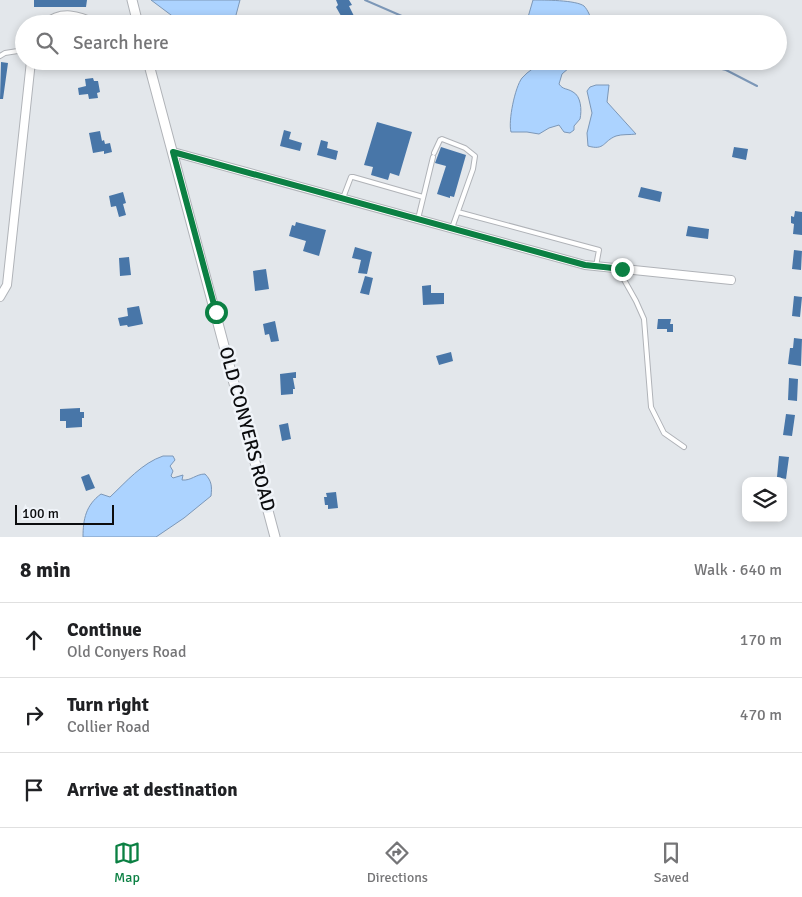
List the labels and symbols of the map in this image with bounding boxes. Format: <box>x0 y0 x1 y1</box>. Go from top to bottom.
route end <box>611 258 634 281</box>
route start <box>205 301 228 324</box>
street label: OLD CONYERS ROAD <box>214 344 280 514</box>
scale bar <box>15 502 114 525</box>

